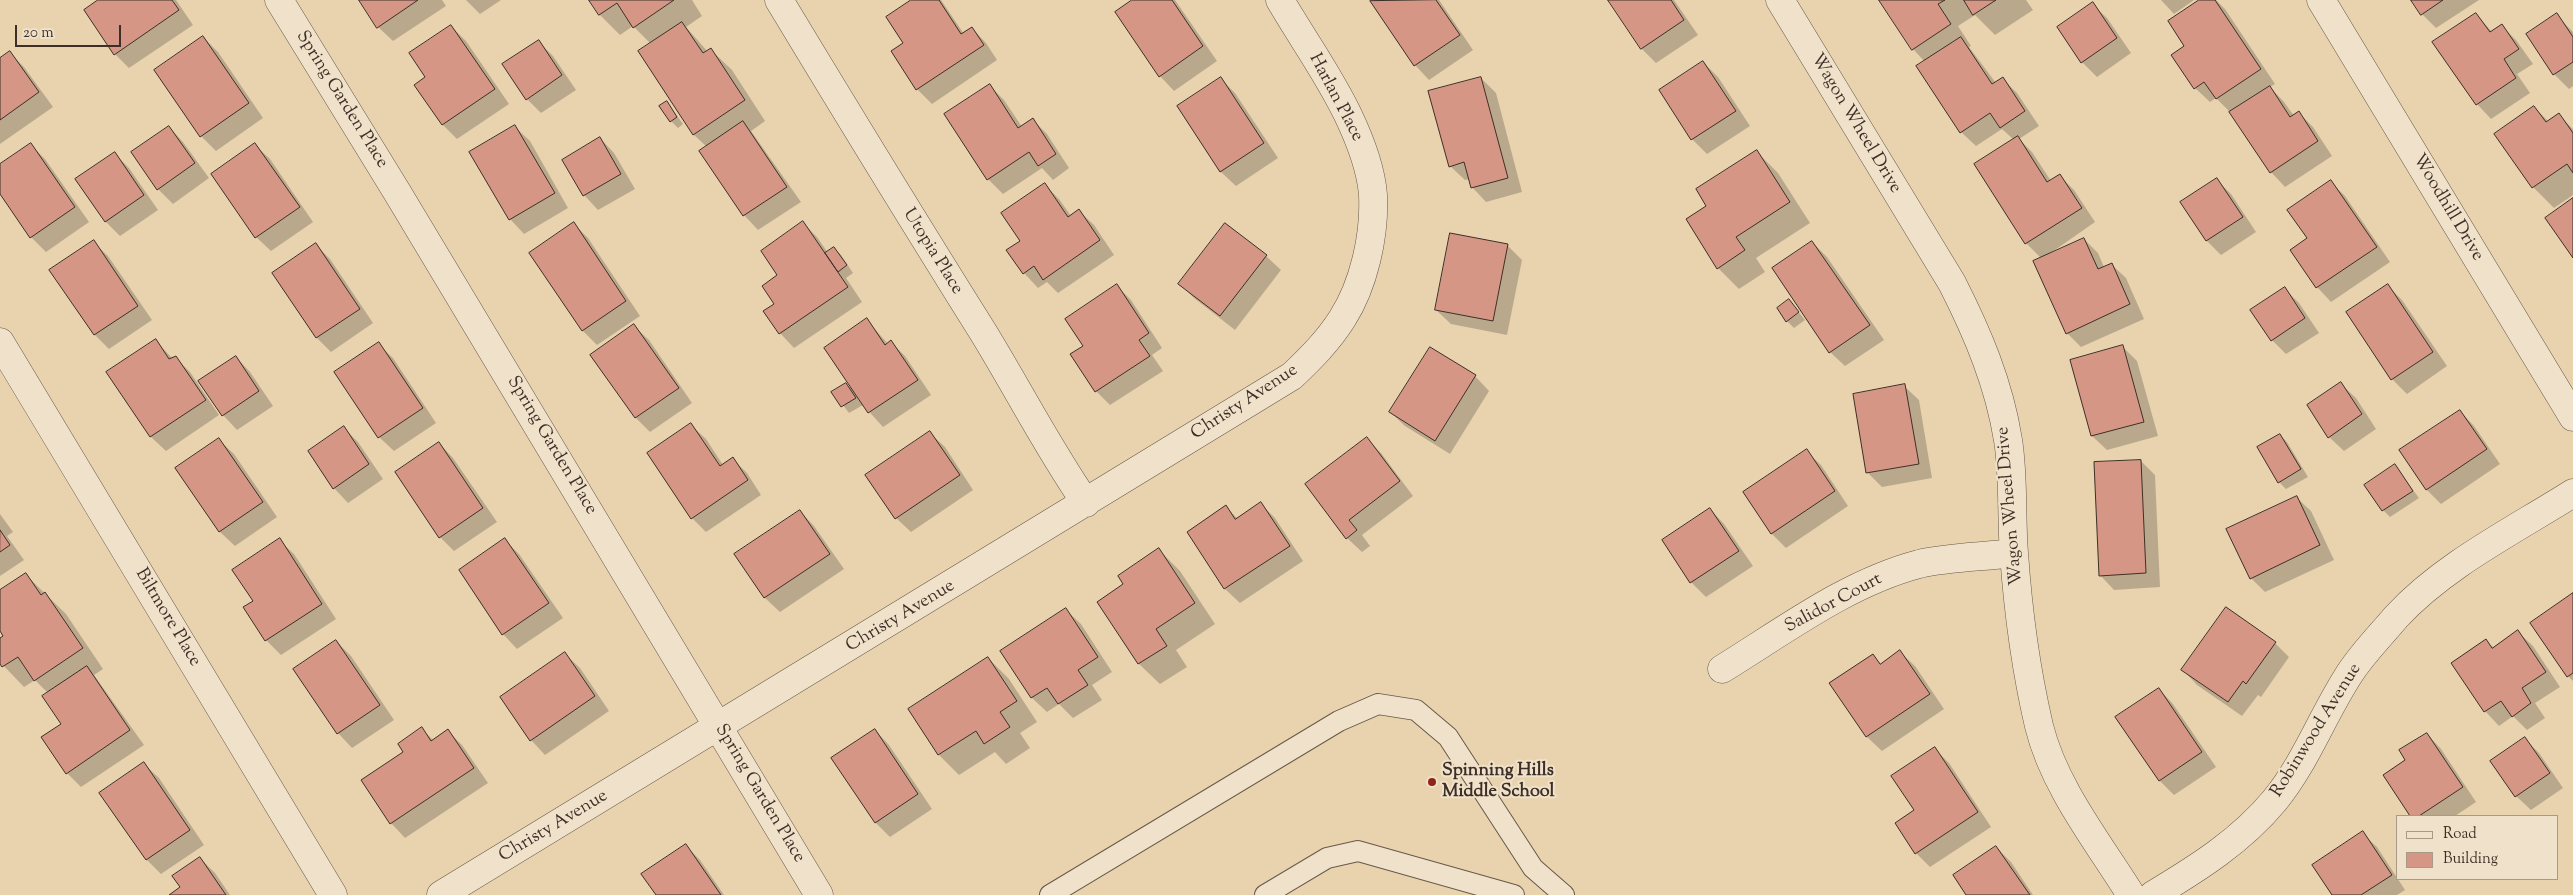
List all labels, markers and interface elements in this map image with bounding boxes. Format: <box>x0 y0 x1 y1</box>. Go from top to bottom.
scale bar <box>18 15 124 47</box>
text: 20 m <box>23 23 54 44</box>
street label: Spring Garden Place <box>290 27 392 173</box>
street label: Harlan Place <box>1303 50 1367 146</box>
street label: Wagon Wheel Drive <box>1805 50 1905 198</box>
street label: Woodhill Drive <box>2407 151 2487 265</box>
street label: Utopia Place <box>897 205 967 299</box>
street label: Christy Avenue <box>1188 360 1302 446</box>
street label: Spring Garden Place <box>501 373 601 519</box>
street label: Wagon Wheel Drive <box>1993 426 2029 586</box>
street label: Biltmore Place <box>129 565 205 671</box>
street label: Salidor Court <box>1782 569 1886 639</box>
street label: Christy Avenue <box>843 576 959 658</box>
street label: Robinwood Avenue <box>2267 660 2367 802</box>
street label: Spring Garden Place <box>709 721 809 867</box>
place label: Spinning Hills Middle School <box>1442 761 1555 804</box>
marker: Spinning Hills Middle School <box>1426 776 1438 788</box>
street label: Christy Avenue <box>496 786 612 868</box>
legend <box>2396 815 2558 880</box>
text: Road <box>2443 824 2477 845</box>
text: Building <box>2443 849 2498 870</box>

